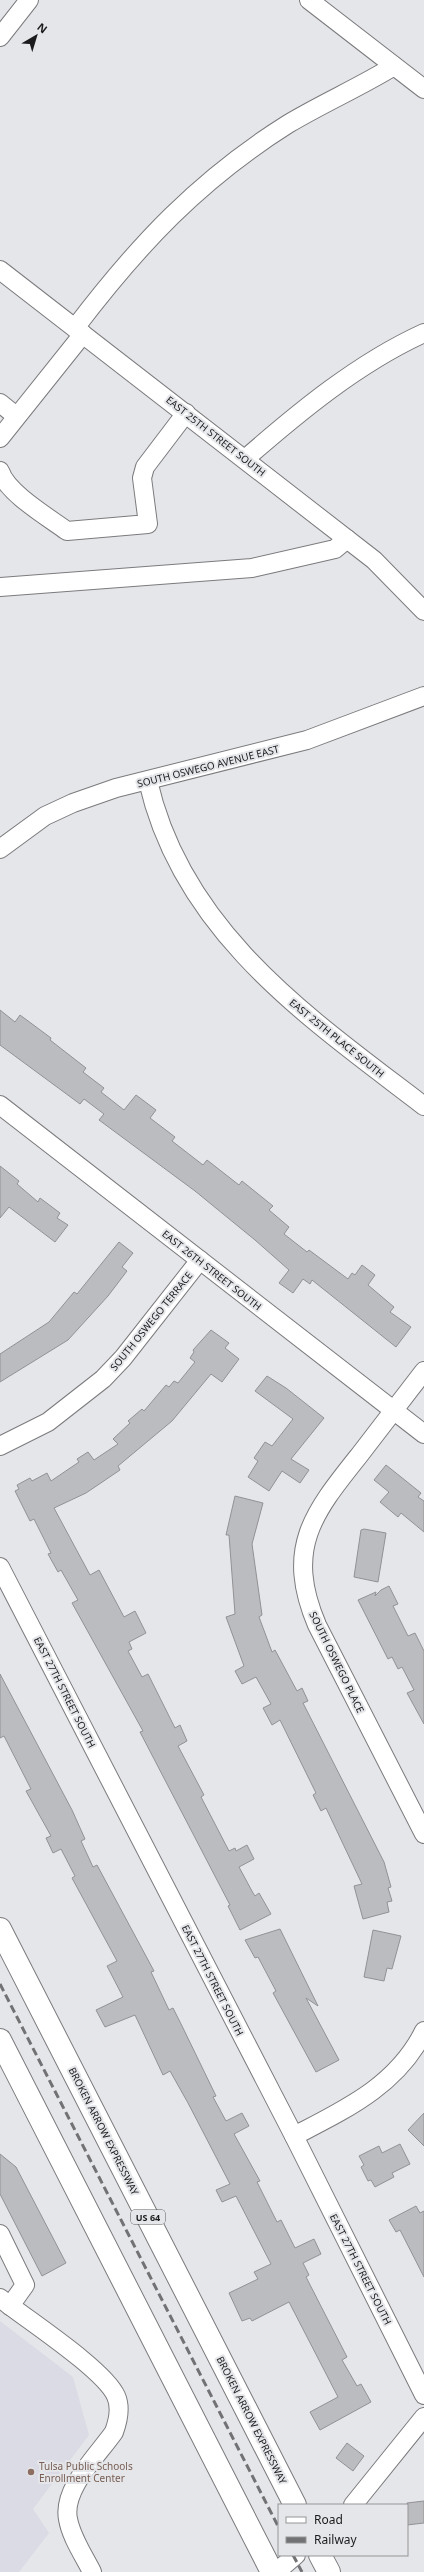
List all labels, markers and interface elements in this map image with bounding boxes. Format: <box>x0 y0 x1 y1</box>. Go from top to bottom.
north arrow <box>16 16 56 56</box>
text: N <box>34 19 51 36</box>
street label: EAST 25TH STREET SOUTH <box>163 393 269 479</box>
street label: SOUTH OSWEGO AVENUE EAST <box>136 741 281 790</box>
street label: EAST 25TH PLACE SOUTH <box>287 995 387 1081</box>
street label: EAST 26TH STREET SOUTH <box>159 1227 265 1313</box>
street label: SOUTH OSWEGO TERRACE <box>107 1269 195 1373</box>
street label: SOUTH OSWEGO PLACE <box>306 1609 368 1715</box>
street label: EAST 27TH STREET SOUTH <box>31 1634 99 1750</box>
street label: EAST 27TH STREET SOUTH <box>179 1922 247 2038</box>
street label: BROKEN ARROW EXPRESSWAY <box>66 2065 143 2198</box>
road number: US 64 <box>131 2210 165 2224</box>
street label: EAST 27TH STREET SOUTH <box>327 2211 395 2327</box>
street label: BROKEN ARROW EXPRESSWAY <box>214 2354 291 2487</box>
place label: Tulsa Public Schools Enrollment Center <box>39 2459 133 2485</box>
marker: Tulsa Public Schools Enrollment Center <box>26 2467 36 2477</box>
legend <box>278 2504 408 2556</box>
text: Road <box>314 2511 343 2528</box>
text: Railway <box>314 2531 358 2548</box>

